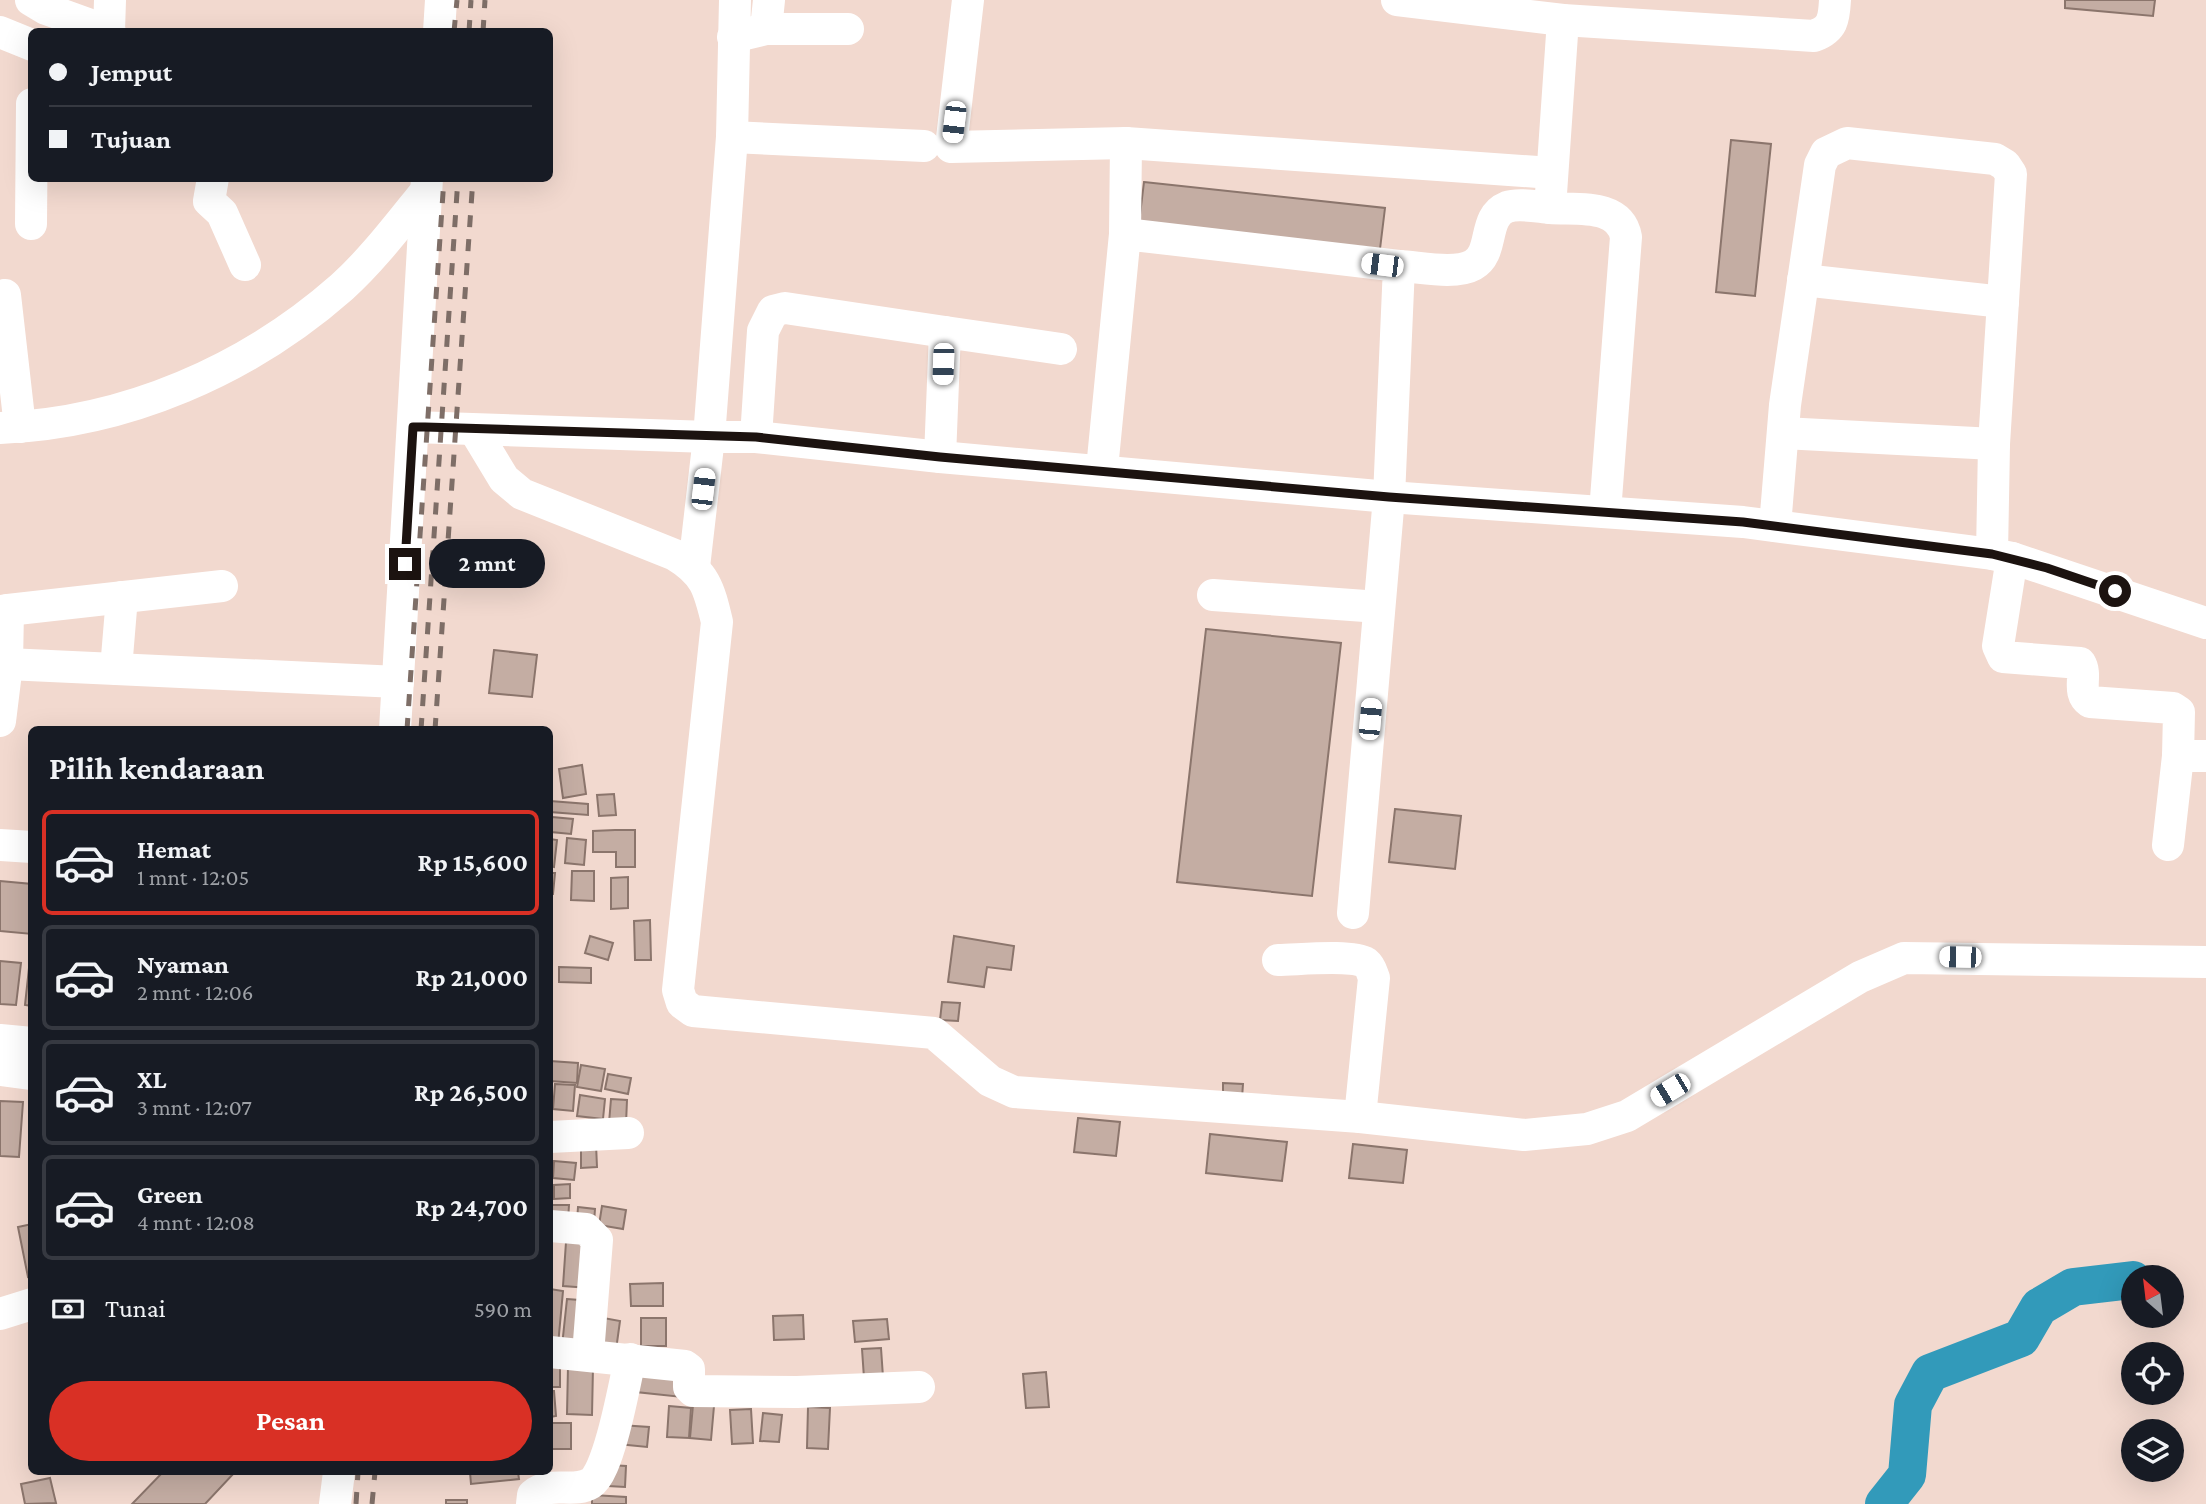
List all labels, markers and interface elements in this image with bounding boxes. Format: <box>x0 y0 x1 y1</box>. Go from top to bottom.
text: Jemput <box>91 58 172 87</box>
car <box>942 100 967 144</box>
text: Tujuan <box>91 125 171 154</box>
car <box>1360 252 1405 278</box>
car <box>932 343 955 385</box>
car <box>691 467 716 511</box>
callout: 2 mnt <box>430 540 545 588</box>
route end <box>389 548 421 580</box>
text: 2 mnt <box>458 550 516 576</box>
route start <box>2099 575 2131 607</box>
car <box>1358 697 1383 741</box>
text: Pilih kendaraan <box>49 750 264 786</box>
icon: car <box>53 831 116 894</box>
text: Hemat <box>137 835 211 864</box>
text: Rp 15,600 <box>418 848 528 877</box>
text: 1 mnt · 12:05 <box>137 864 249 890</box>
icon: car <box>53 946 116 1009</box>
car <box>1939 946 1982 968</box>
text: Nyaman <box>137 950 229 979</box>
text: Rp 21,000 <box>415 963 528 992</box>
text: 2 mnt · 12:06 <box>137 979 253 1005</box>
icon: car <box>53 1061 116 1124</box>
text: XL <box>137 1065 166 1094</box>
car <box>1647 1070 1694 1110</box>
text: Rp 26,500 <box>414 1078 528 1107</box>
text: 3 mnt · 12:07 <box>137 1094 252 1120</box>
icon: car <box>53 1176 116 1239</box>
text: Green <box>137 1180 203 1209</box>
text: Rp 24,700 <box>415 1193 528 1222</box>
text: 4 mnt · 12:08 <box>137 1209 255 1235</box>
north arrow <box>2121 1265 2184 1328</box>
map controls <box>2121 1265 2184 1482</box>
icon: cash <box>49 1290 87 1328</box>
text: Tunai <box>105 1294 166 1323</box>
text: 590 m <box>474 1296 532 1322</box>
button: locate <box>2121 1342 2184 1405</box>
button: Pesan <box>49 1381 532 1461</box>
button: layers <box>2121 1419 2184 1482</box>

